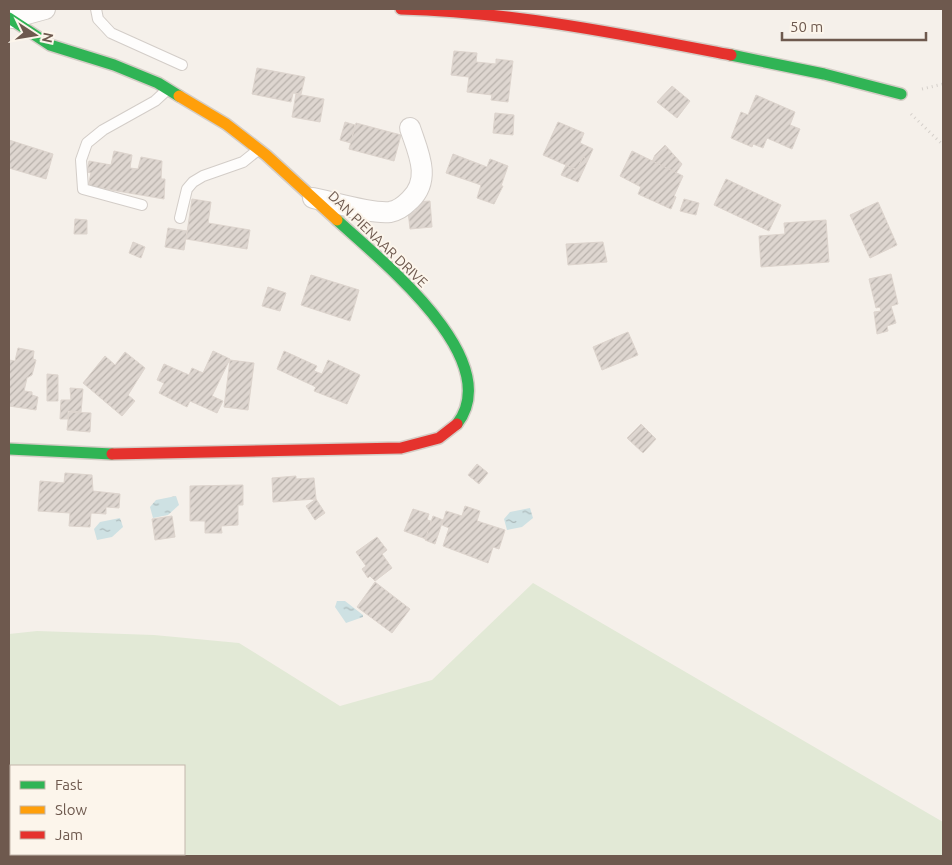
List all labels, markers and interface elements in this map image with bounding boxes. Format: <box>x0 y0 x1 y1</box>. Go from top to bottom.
north arrow <box>10 10 60 60</box>
scale bar <box>782 10 926 42</box>
text: 50 m <box>790 18 823 35</box>
text: N <box>39 31 57 44</box>
street label: DAN PIENAAR DRIVE <box>325 188 431 290</box>
legend <box>10 765 185 855</box>
text: Fast <box>55 776 83 793</box>
text: Slow <box>55 801 88 818</box>
text: Jam <box>55 826 83 843</box>

